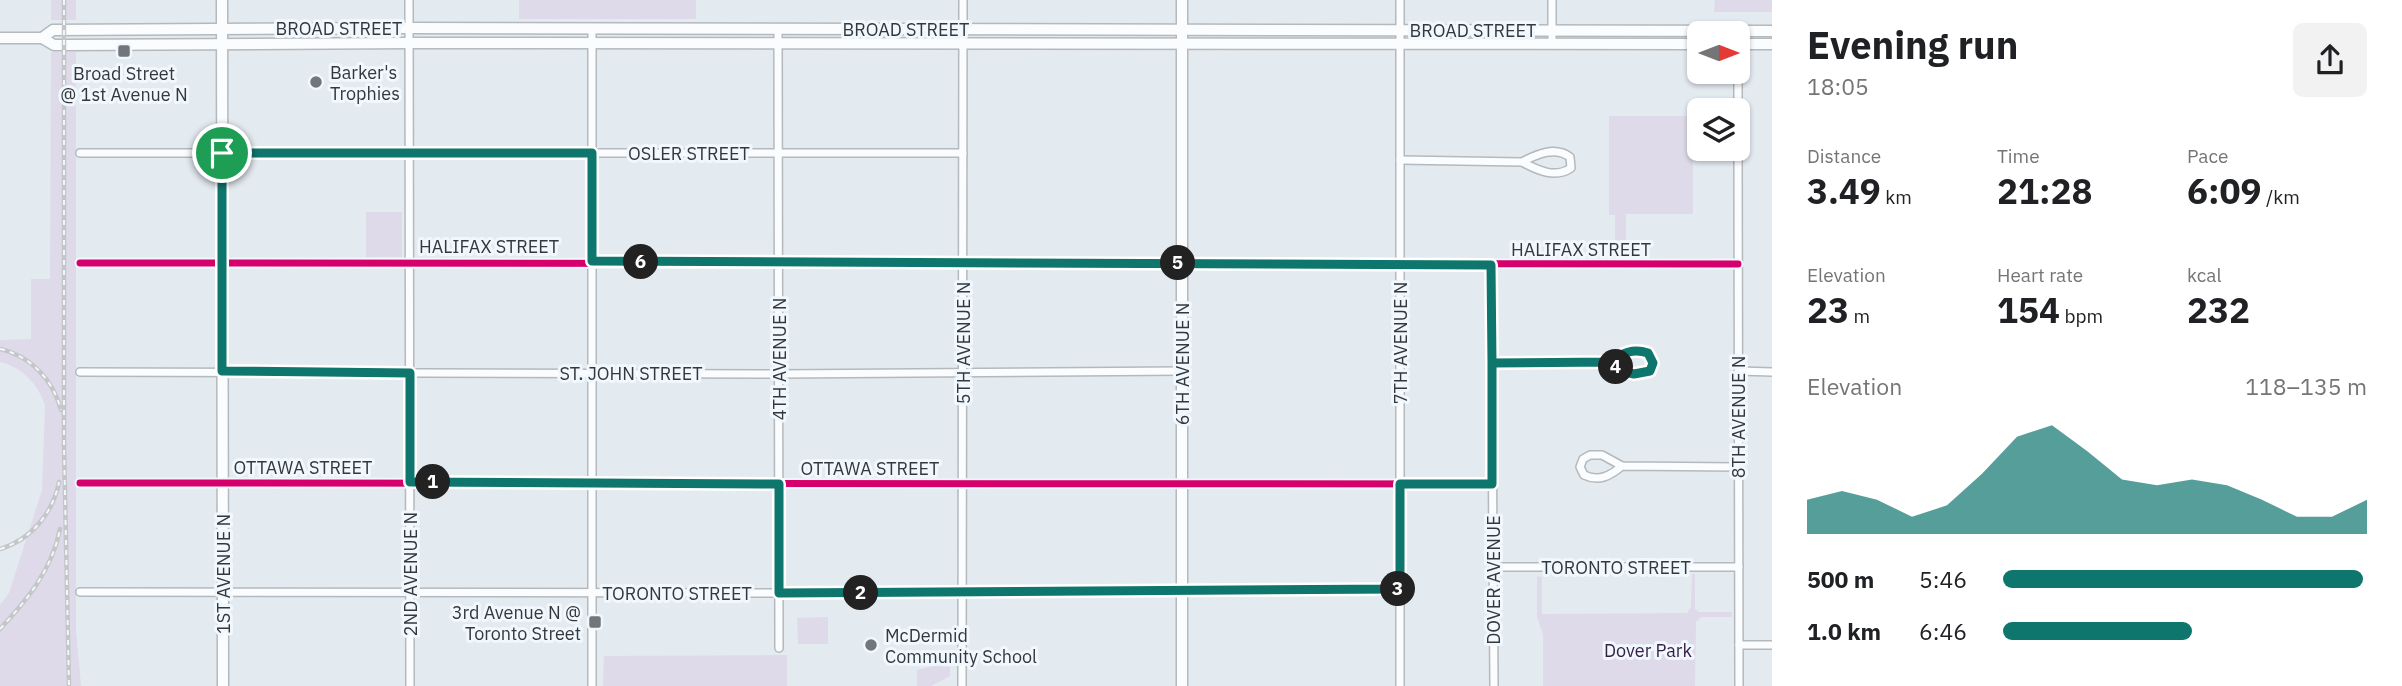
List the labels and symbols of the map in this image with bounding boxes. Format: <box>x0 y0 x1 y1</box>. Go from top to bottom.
street label: BROAD STREET <box>276 17 402 40</box>
street label: BROAD STREET <box>843 18 969 41</box>
street label: BROAD STREET <box>1410 19 1536 42</box>
north arrow <box>1687 21 1750 84</box>
marker: Broad Street @ 1st Avenue N <box>116 43 132 59</box>
place label: Barker's Trophies <box>330 61 400 105</box>
place label: Broad Street @ 1st Avenue N <box>60 62 188 106</box>
marker: Barker's Trophies <box>308 74 324 90</box>
pin <box>192 123 252 183</box>
street label: OSLER STREET <box>628 142 750 165</box>
street label: HALIFAX STREET <box>419 235 559 258</box>
street label: HALIFAX STREET <box>1511 238 1651 261</box>
pin: 6 <box>624 244 658 280</box>
pin: 5 <box>1160 246 1196 280</box>
street label: 5TH AVENUE N <box>952 282 975 404</box>
street label: 7TH AVENUE N <box>1389 282 1412 404</box>
street label: 4TH AVENUE N <box>768 298 791 420</box>
street label: 6TH AVENUE N <box>1171 303 1194 425</box>
pin: 4 <box>1598 350 1634 384</box>
street label: 8TH AVENUE N <box>1727 356 1750 478</box>
street label: ST. JOHN STREET <box>559 362 703 385</box>
street label: OTTAWA STREET <box>234 456 372 479</box>
street label: OTTAWA STREET <box>801 457 939 480</box>
pin: 1 <box>416 464 450 500</box>
street label: 2ND AVENUE N <box>399 512 422 636</box>
street label: 1ST AVENUE N <box>212 514 235 634</box>
street label: DOVER AVENUE <box>1482 515 1505 645</box>
street label: TORONTO STREET <box>1541 556 1691 579</box>
pin: 3 <box>1380 572 1416 606</box>
pin: 2 <box>844 576 878 610</box>
street label: TORONTO STREET <box>602 582 752 605</box>
place label: 3rd Avenue N @ Toronto Street <box>452 601 581 645</box>
marker: 3rd Avenue N @ Toronto Street <box>587 614 603 630</box>
place label: McDermid Community School <box>885 624 1037 668</box>
marker: McDermid Community School <box>863 637 879 653</box>
park label: Dover Park <box>1604 639 1692 662</box>

